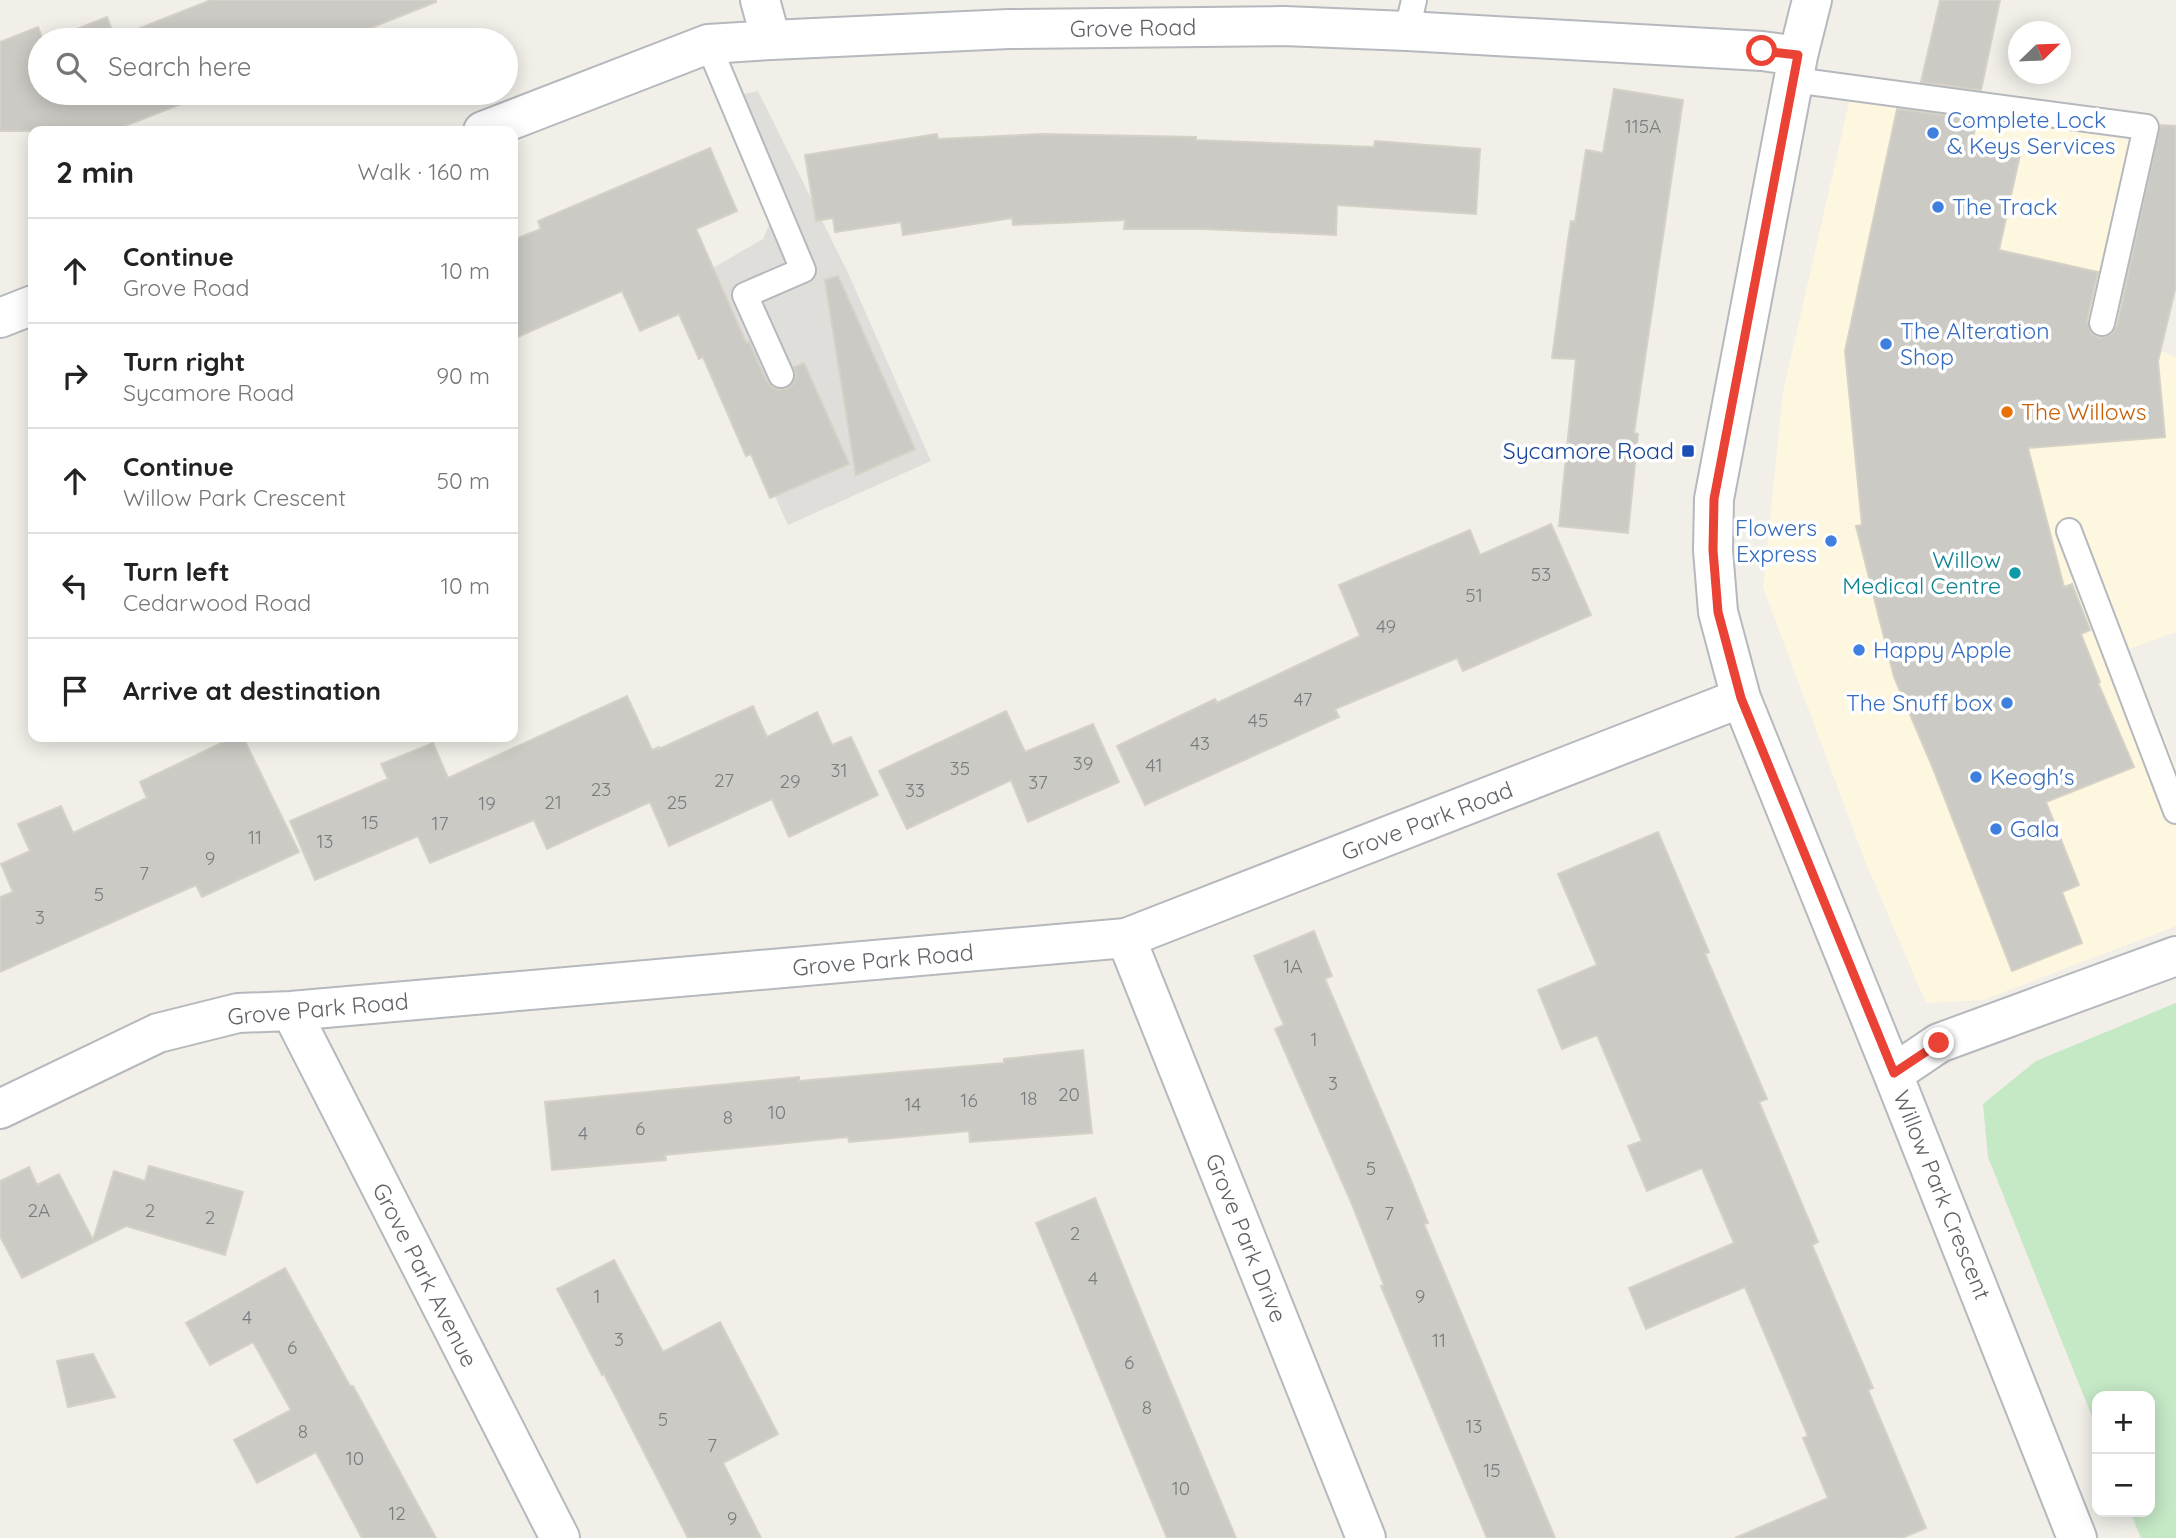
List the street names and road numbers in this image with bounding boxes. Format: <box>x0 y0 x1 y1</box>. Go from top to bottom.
street label: Grove Road <box>1069 12 1196 43</box>
street label: Grove Park Road <box>1337 774 1517 867</box>
street label: Grove Park Road <box>791 937 975 982</box>
street label: Grove Park Road <box>226 986 410 1031</box>
street label: Willow Park Crescent <box>1887 1086 1998 1304</box>
street label: Grove Park Drive <box>1199 1149 1294 1327</box>
street label: Grove Park Avenue <box>366 1178 484 1372</box>

